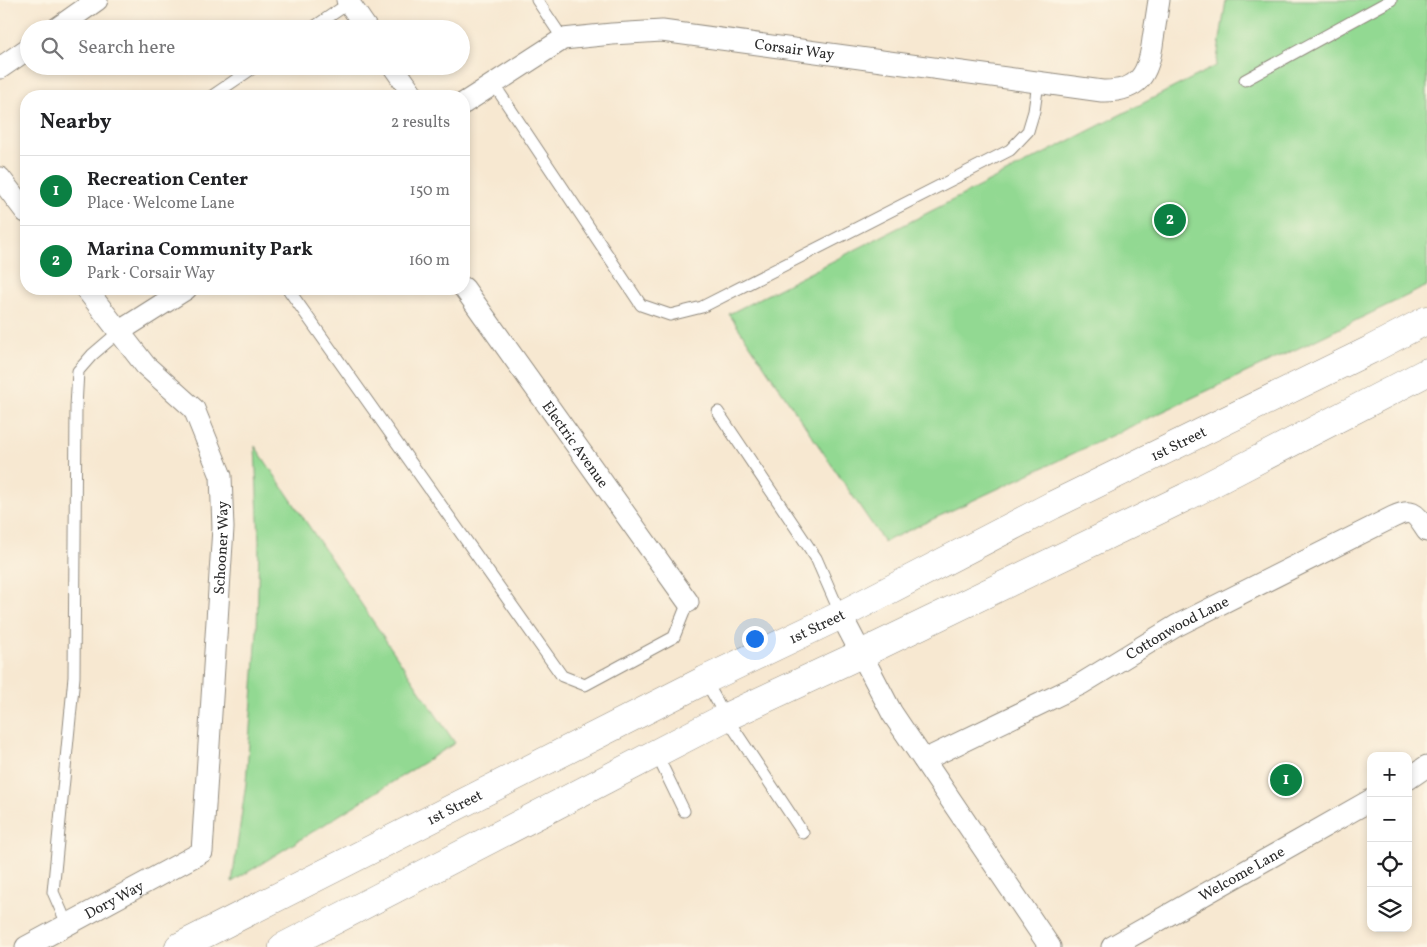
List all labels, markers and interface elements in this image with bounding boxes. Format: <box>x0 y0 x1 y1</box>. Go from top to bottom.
search box <box>20 20 470 75</box>
icon: search <box>38 34 66 62</box>
text: Search here <box>78 35 175 61</box>
street label: Corsair Way <box>753 35 836 66</box>
text: Nearby <box>40 108 111 137</box>
text: 2 results <box>391 112 450 134</box>
text: Recreation Center <box>87 167 248 193</box>
text: 1 <box>53 180 59 202</box>
text: 150 m <box>409 180 450 202</box>
text: Place · Welcome Lane <box>87 193 235 215</box>
pin: 2 <box>1154 201 1186 239</box>
text: Marina Community Park <box>87 237 313 263</box>
text: 2 <box>52 250 60 272</box>
text: 160 m <box>409 250 450 272</box>
text: Park · Corsair Way <box>87 263 215 285</box>
street label: Electric Avenue <box>536 397 613 493</box>
street label: 1st Street <box>1148 422 1211 468</box>
street label: Schooner Way <box>210 500 235 595</box>
street label: Cottonwood Lane <box>1122 592 1233 666</box>
street label: 1st Street <box>786 605 849 650</box>
your location <box>742 626 768 652</box>
map controls <box>1367 752 1412 932</box>
button: + <box>1367 752 1412 797</box>
pin: 1 <box>1270 761 1302 799</box>
street label: 1st Street <box>424 786 487 831</box>
button: − <box>1367 797 1412 842</box>
street label: Welcome Lane <box>1196 842 1289 907</box>
button: locate <box>1367 842 1412 887</box>
street label: Dory Way <box>81 876 148 925</box>
button: layers <box>1367 887 1412 932</box>

